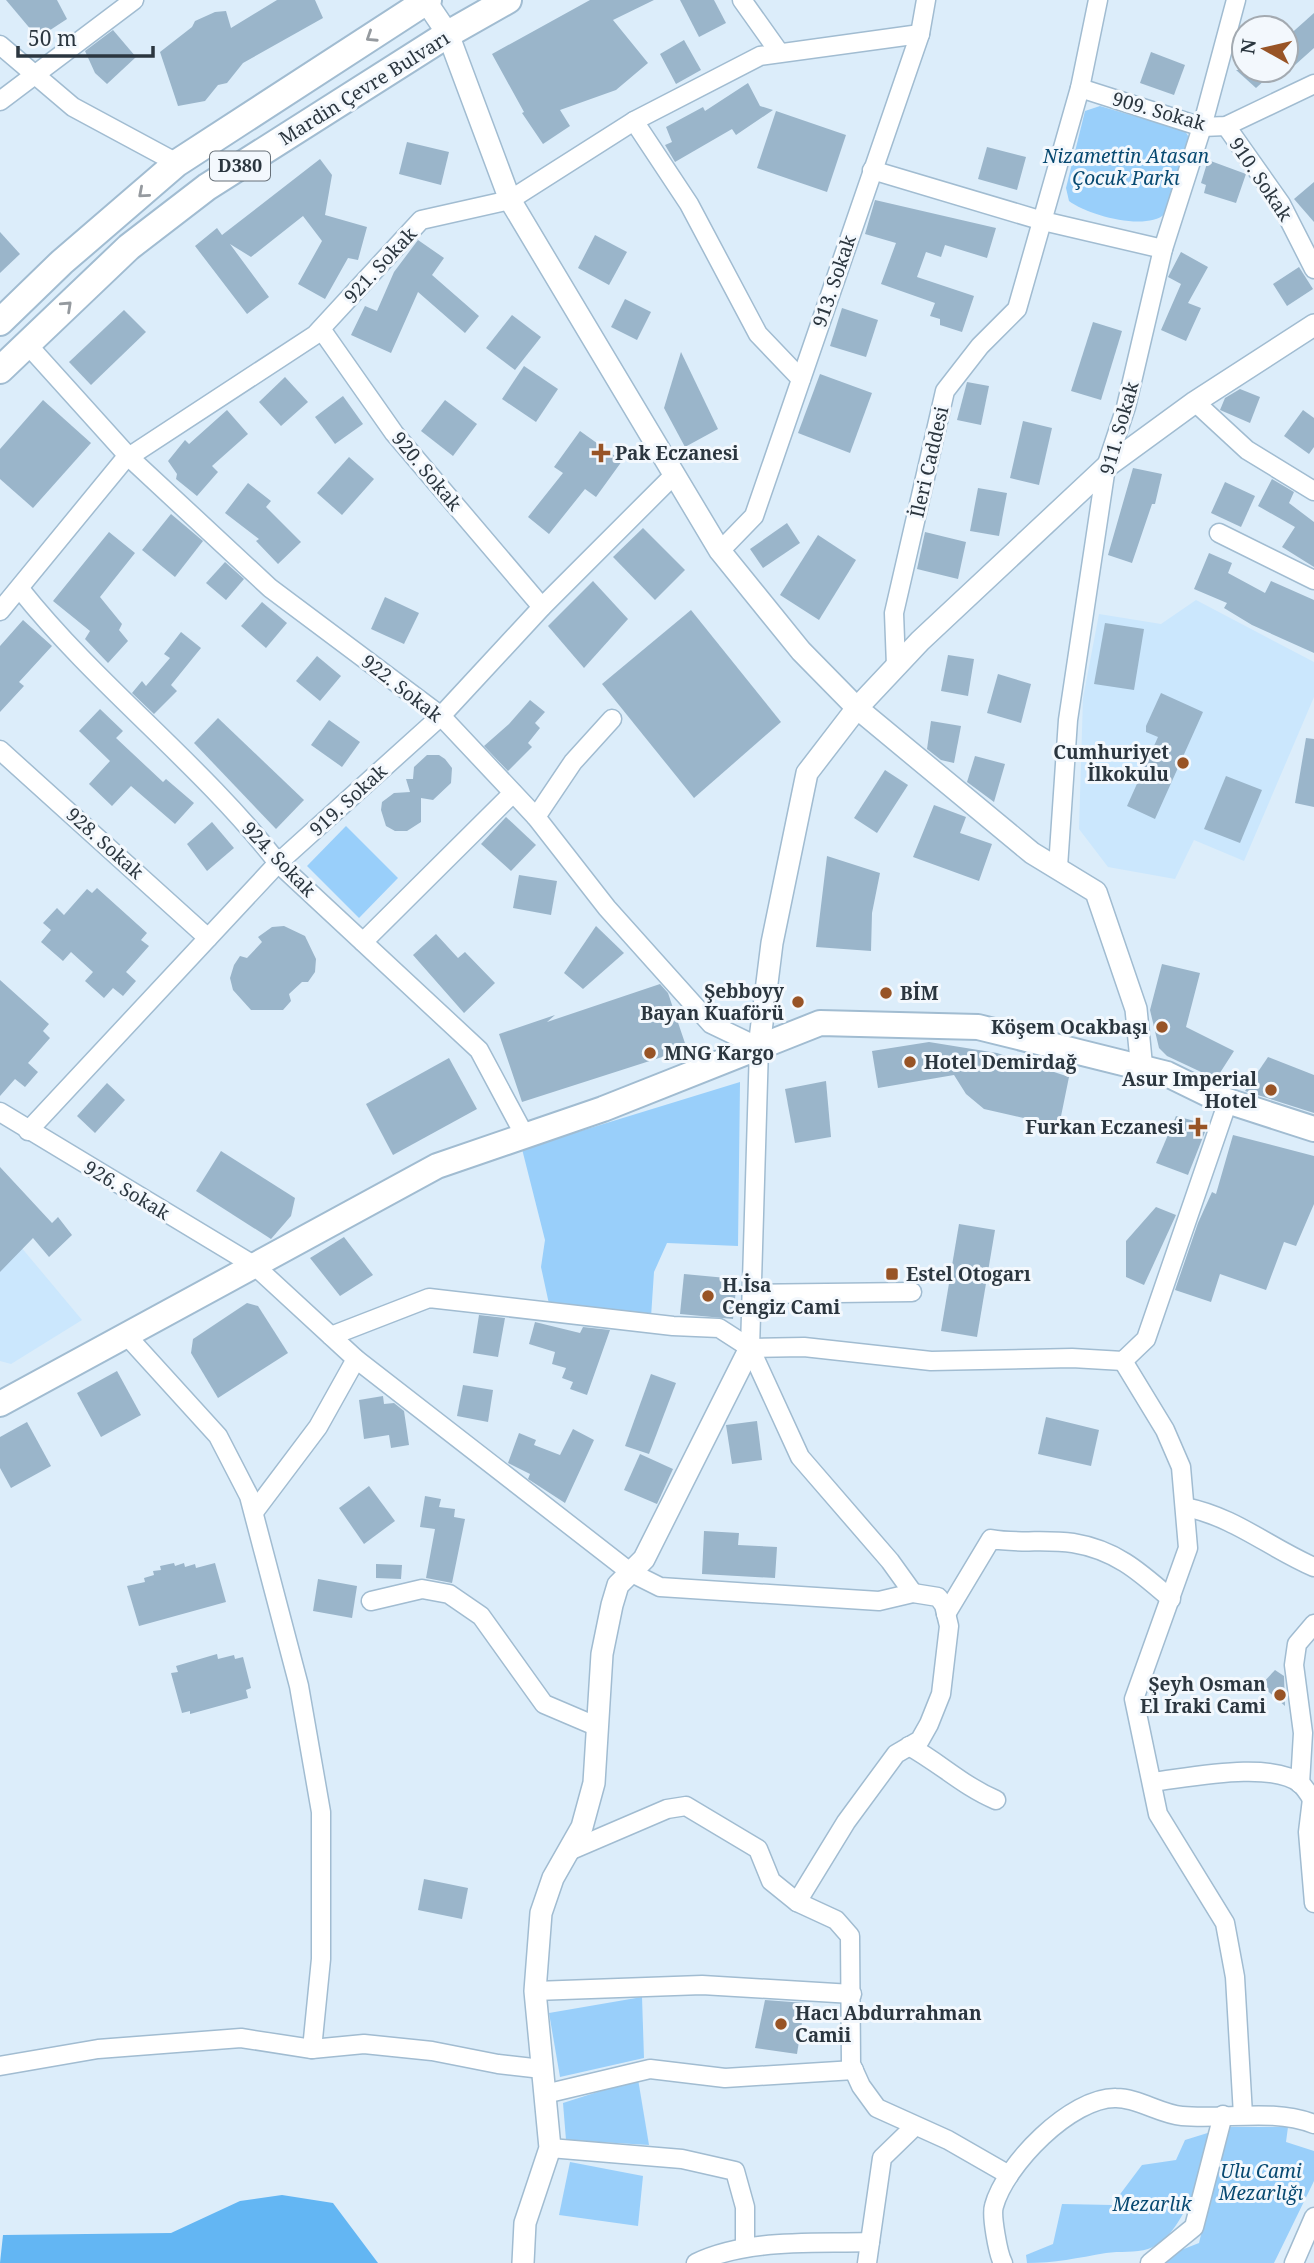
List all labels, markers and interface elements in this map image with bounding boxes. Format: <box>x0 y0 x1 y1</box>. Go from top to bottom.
scale bar <box>18 14 152 58</box>
north arrow <box>1230 14 1300 84</box>
text: 50 m <box>28 24 77 52</box>
street label: Mardin Çevre Bulvarı <box>274 25 454 151</box>
one-way arrow <box>365 28 378 41</box>
text: N <box>1234 37 1262 56</box>
street label: 909. Sokak <box>1109 85 1209 137</box>
street label: 910. Sokak <box>1223 132 1299 227</box>
park label: Nizamettin Atasan Çocuk Parkı <box>1042 143 1210 191</box>
road number: D380 <box>210 152 270 181</box>
one-way arrow <box>138 185 151 197</box>
street label: 921. Sokak <box>338 220 423 309</box>
street label: 913. Sokak <box>806 231 862 331</box>
one-way arrow <box>59 302 72 315</box>
street label: 911. Sokak <box>1093 378 1145 478</box>
street label: İleri Caddesi <box>904 404 954 520</box>
street label: 920. Sokak <box>386 426 468 517</box>
place label: Pak Eczanesi <box>615 440 739 466</box>
marker: Pak Eczanesi <box>593 445 609 461</box>
street label: 922. Sokak <box>356 648 448 728</box>
place label: Cumhuriyet İlkokulu <box>1053 739 1169 787</box>
marker: Cumhuriyet İlkokulu <box>1175 755 1191 771</box>
street label: 919. Sokak <box>304 758 393 842</box>
street label: 928. Sokak <box>61 801 150 885</box>
street label: 924. Sokak <box>236 816 322 903</box>
place label: Şebboyy Bayan Kuaförü <box>641 978 784 1026</box>
place label: BİM <box>900 980 938 1006</box>
marker: BİM <box>878 985 894 1001</box>
marker: Şebboyy Bayan Kuaförü <box>790 994 806 1010</box>
place label: Köşem Ocakbaşı <box>991 1014 1148 1040</box>
marker: Köşem Ocakbaşı <box>1154 1019 1170 1035</box>
place label: MNG Kargo <box>664 1040 774 1066</box>
marker: MNG Kargo <box>642 1045 658 1061</box>
place label: Hotel Demirdağ <box>924 1049 1077 1075</box>
marker: Hotel Demirdağ <box>902 1054 918 1070</box>
place label: Asur Imperial Hotel <box>1122 1066 1257 1114</box>
marker: Asur Imperial Hotel <box>1263 1082 1279 1098</box>
place label: Furkan Eczanesi <box>1025 1114 1184 1140</box>
marker: Furkan Eczanesi <box>1190 1119 1206 1135</box>
street label: 926. Sokak <box>79 1154 176 1226</box>
place label: Estel Otogarı <box>906 1261 1031 1287</box>
marker: Estel Otogarı <box>884 1266 900 1282</box>
place label: H.İsa Cengiz Cami <box>722 1272 840 1320</box>
marker: H.İsa Cengiz Cami <box>700 1288 716 1304</box>
place label: Şeyh Osman El Iraki Cami <box>1140 1671 1266 1719</box>
marker: Şeyh Osman El Iraki Cami <box>1272 1687 1288 1703</box>
place label: Hacı Abdurrahman Camii <box>795 2000 982 2048</box>
marker: Hacı Abdurrahman Camii <box>773 2016 789 2032</box>
park label: Ulu Cami Mezarlığı <box>1218 2158 1304 2206</box>
park label: Mezarlık <box>1111 2191 1193 2217</box>

